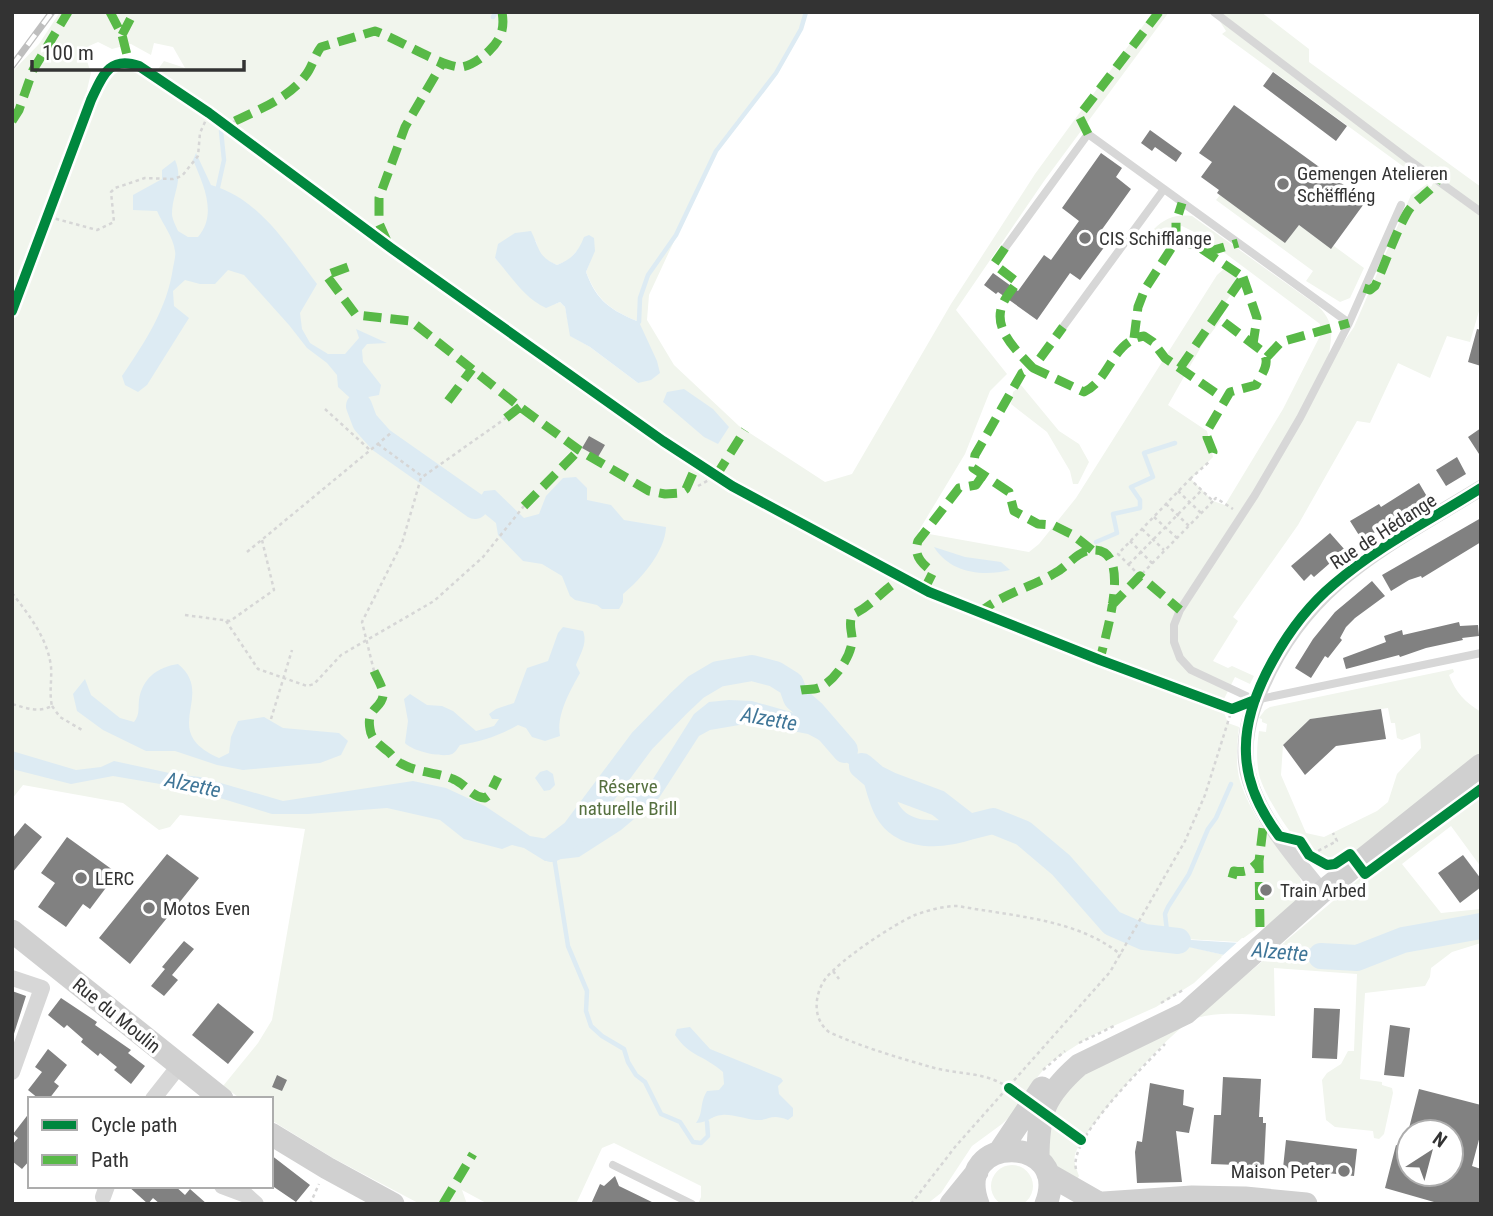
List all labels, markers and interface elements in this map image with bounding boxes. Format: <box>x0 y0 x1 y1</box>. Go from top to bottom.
scale bar <box>32 28 243 72</box>
text: 100 m <box>42 41 94 65</box>
place label: Gemengen Atelieren Schëffléng <box>1297 162 1448 207</box>
marker: Gemengen Atelieren Schëffléng <box>1275 176 1291 192</box>
place label: CIS Schifflange <box>1099 227 1212 250</box>
marker: CIS Schifflange <box>1077 230 1093 246</box>
street label: Rue de Hédange <box>1326 489 1441 574</box>
water label: Alzette <box>738 702 799 736</box>
water label: Alzette <box>162 767 223 803</box>
park label: Réserve naturelle Brill <box>579 775 677 820</box>
place label: LERC <box>95 867 134 890</box>
marker: LERC <box>73 870 89 886</box>
place label: Train Arbed <box>1280 879 1366 902</box>
marker: Train Arbed <box>1258 882 1274 898</box>
place label: Motos Even <box>163 897 250 920</box>
marker: Motos Even <box>141 900 157 916</box>
water label: Alzette <box>1250 938 1309 966</box>
street label: Rue du Moulin <box>68 973 165 1058</box>
legend <box>28 1097 273 1188</box>
text: Cycle path <box>91 1113 177 1137</box>
north arrow <box>1395 1118 1465 1188</box>
text: N <box>1428 1127 1451 1152</box>
text: Path <box>91 1148 129 1172</box>
place label: Maison Peter <box>1231 1160 1330 1183</box>
marker: Maison Peter <box>1336 1163 1352 1179</box>

